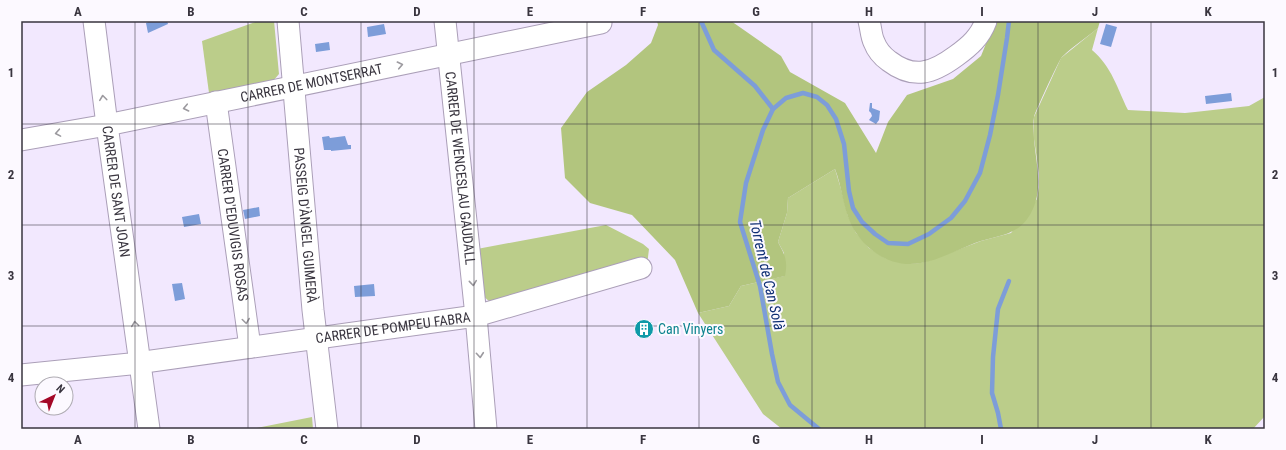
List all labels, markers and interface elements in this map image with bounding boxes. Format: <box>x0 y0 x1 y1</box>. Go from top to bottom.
text: A <box>74 4 82 19</box>
text: B <box>187 4 195 19</box>
text: C <box>300 4 308 19</box>
text: D <box>413 4 421 19</box>
text: E <box>527 4 534 19</box>
text: F <box>640 4 646 19</box>
text: G <box>752 4 760 19</box>
text: H <box>865 4 873 19</box>
text: I <box>980 4 984 19</box>
text: J <box>1092 4 1098 19</box>
text: K <box>1204 4 1212 19</box>
street label: CARRER DE MONTSERRAT <box>239 60 384 105</box>
one-way arrow <box>396 61 403 69</box>
text: 1 <box>8 65 14 80</box>
text: 1 <box>1272 65 1278 80</box>
street label: CARRER DE WENCESLAU GAUDALL <box>442 71 479 266</box>
one-way arrow <box>99 95 108 101</box>
one-way arrow <box>183 104 189 112</box>
street label: CARRER DE SANT JOAN <box>99 125 133 258</box>
one-way arrow <box>55 129 62 137</box>
street label: PASSEIG D'ÀNGEL GUIMERÀ <box>291 147 321 303</box>
street label: CARRER D'EDUVIGIS ROSAS <box>215 148 252 302</box>
text: 2 <box>8 167 15 182</box>
text: 2 <box>1272 167 1279 182</box>
water label: Torrent de Can Solà <box>746 218 788 332</box>
text: 3 <box>8 268 14 283</box>
text: 3 <box>1272 268 1278 283</box>
one-way arrow <box>468 279 477 286</box>
street label: CARRER DE POMPEU FABRA <box>315 309 471 346</box>
one-way arrow <box>241 318 250 324</box>
building icon: Can Vinyers <box>633 318 655 340</box>
one-way arrow <box>131 321 140 327</box>
place label: Can Vinyers <box>658 321 723 337</box>
one-way arrow <box>475 352 484 358</box>
text: 4 <box>8 370 15 385</box>
text: 4 <box>1272 370 1279 385</box>
north arrow <box>34 376 74 416</box>
text: N <box>54 382 68 396</box>
text: A <box>74 432 82 447</box>
text: B <box>187 432 195 447</box>
text: C <box>300 432 308 447</box>
text: D <box>413 432 421 447</box>
text: E <box>527 432 534 447</box>
text: F <box>640 432 646 447</box>
text: G <box>752 432 760 447</box>
text: H <box>865 432 873 447</box>
text: I <box>980 432 984 447</box>
text: J <box>1092 432 1098 447</box>
text: K <box>1204 432 1212 447</box>

